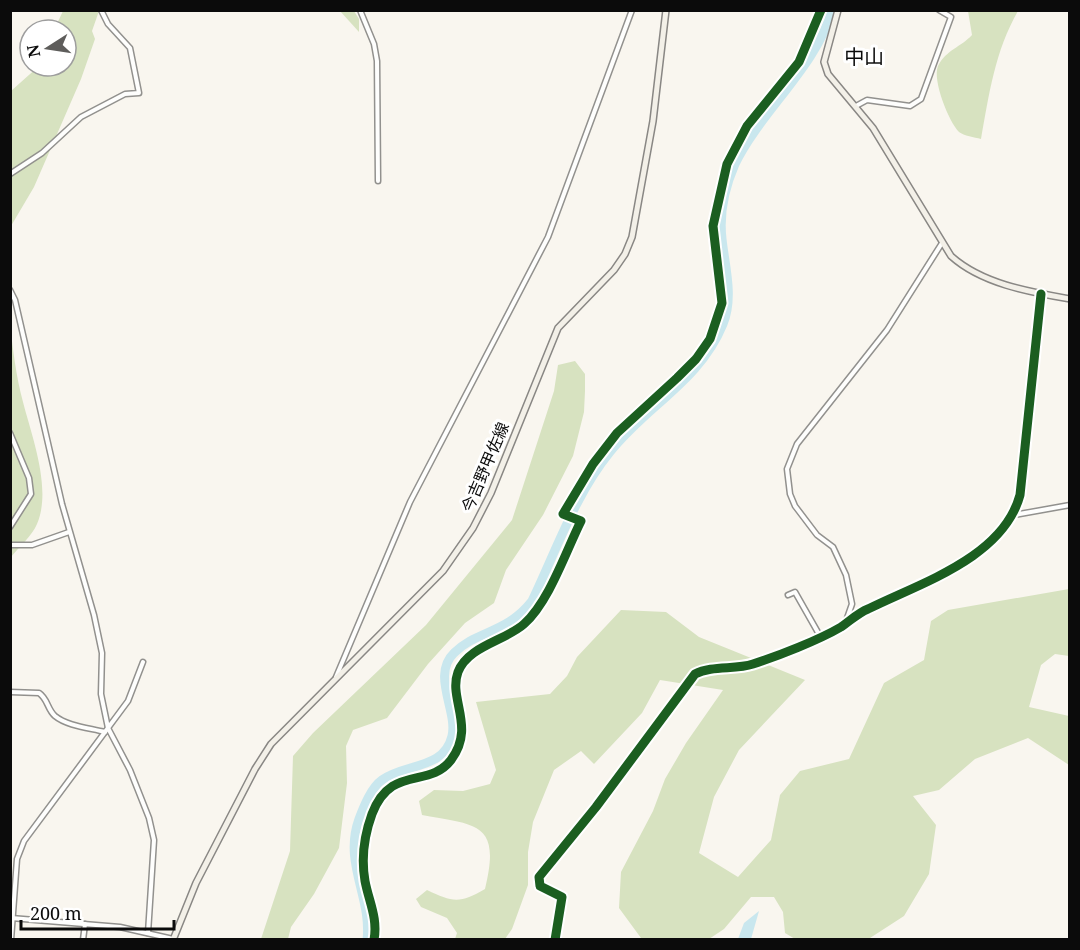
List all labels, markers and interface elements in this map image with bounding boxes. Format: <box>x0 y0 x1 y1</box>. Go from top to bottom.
north arrow <box>18 18 78 78</box>
text: N <box>21 42 45 60</box>
district label: 中山 <box>844 43 884 70</box>
street label: 今吉野甲佐線 <box>456 419 514 515</box>
scale bar <box>21 893 174 931</box>
text: 200 m <box>30 901 82 925</box>

